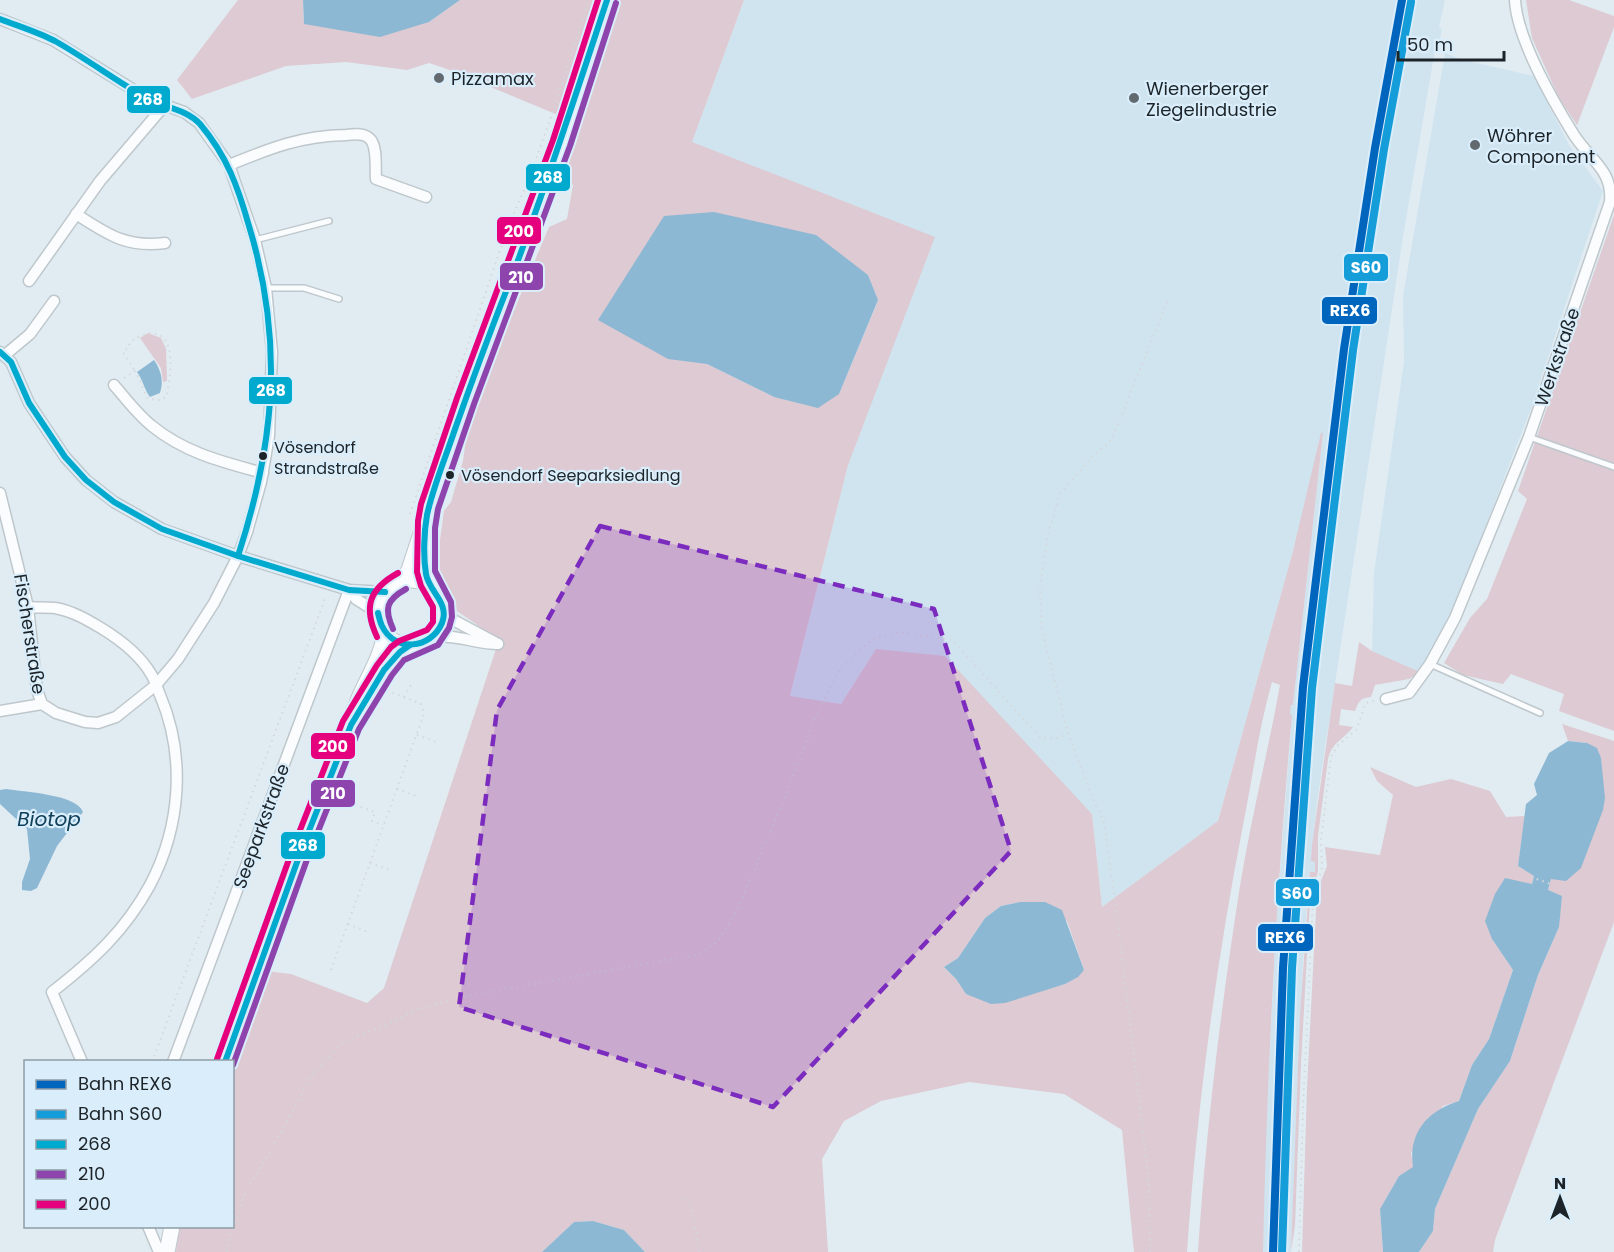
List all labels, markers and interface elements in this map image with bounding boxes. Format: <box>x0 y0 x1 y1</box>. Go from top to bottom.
scale bar <box>1398 24 1504 62</box>
text: 50 m <box>1407 32 1453 57</box>
place label: Pizzamax <box>451 66 534 91</box>
marker: Pizzamax <box>432 71 446 85</box>
place label: Wienerberger Ziegelindustrie <box>1146 76 1277 122</box>
line badge: 268 <box>126 85 171 114</box>
text: 268 <box>133 88 163 111</box>
marker: Wienerberger Ziegelindustrie <box>1127 91 1141 105</box>
place label: Wöhrer Component <box>1487 123 1595 169</box>
marker: Wöhrer Component <box>1468 138 1482 152</box>
line badge: 268 <box>525 163 571 192</box>
text: 268 <box>533 166 563 189</box>
line badge: 200 <box>496 216 542 245</box>
text: 200 <box>504 220 534 243</box>
line badge: S60 <box>1343 253 1389 282</box>
text: S60 <box>1351 256 1381 279</box>
line badge: 210 <box>499 262 544 291</box>
text: 210 <box>508 266 534 289</box>
line badge: REX6 <box>1321 296 1378 325</box>
text: REX6 <box>1330 299 1370 322</box>
street label: Werkstraße <box>1528 304 1586 410</box>
line badge: 268 <box>248 376 293 405</box>
text: 268 <box>256 379 286 402</box>
place label: Vösendorf Strandstraße <box>274 436 379 480</box>
marker: Vösendorf Strandstraße <box>257 450 269 462</box>
place label: Vösendorf Seeparksiedlung <box>461 464 680 487</box>
marker: Vösendorf Seeparksiedlung <box>444 469 456 481</box>
street label: Fischerstraße <box>8 572 52 696</box>
line badge: 200 <box>310 732 356 760</box>
text: 200 <box>318 735 348 758</box>
street label: Seeparkstraße <box>227 760 295 892</box>
line badge: 210 <box>310 779 356 808</box>
text: 210 <box>320 782 346 805</box>
water label: Biotop <box>17 805 81 833</box>
line badge: 268 <box>280 831 326 860</box>
text: 268 <box>288 834 318 857</box>
line badge: S60 <box>1275 878 1320 907</box>
text: S60 <box>1282 882 1312 905</box>
line badge: REX6 <box>1257 923 1314 952</box>
text: REX6 <box>1265 926 1305 949</box>
legend <box>24 1060 234 1228</box>
text: Bahn REX6 <box>78 1071 172 1096</box>
text: Bahn S60 <box>78 1101 162 1126</box>
text: 268 <box>78 1131 111 1156</box>
text: 210 <box>78 1161 105 1186</box>
north arrow <box>1530 1168 1590 1228</box>
text: N <box>1554 1172 1566 1195</box>
text: 200 <box>78 1191 111 1216</box>

